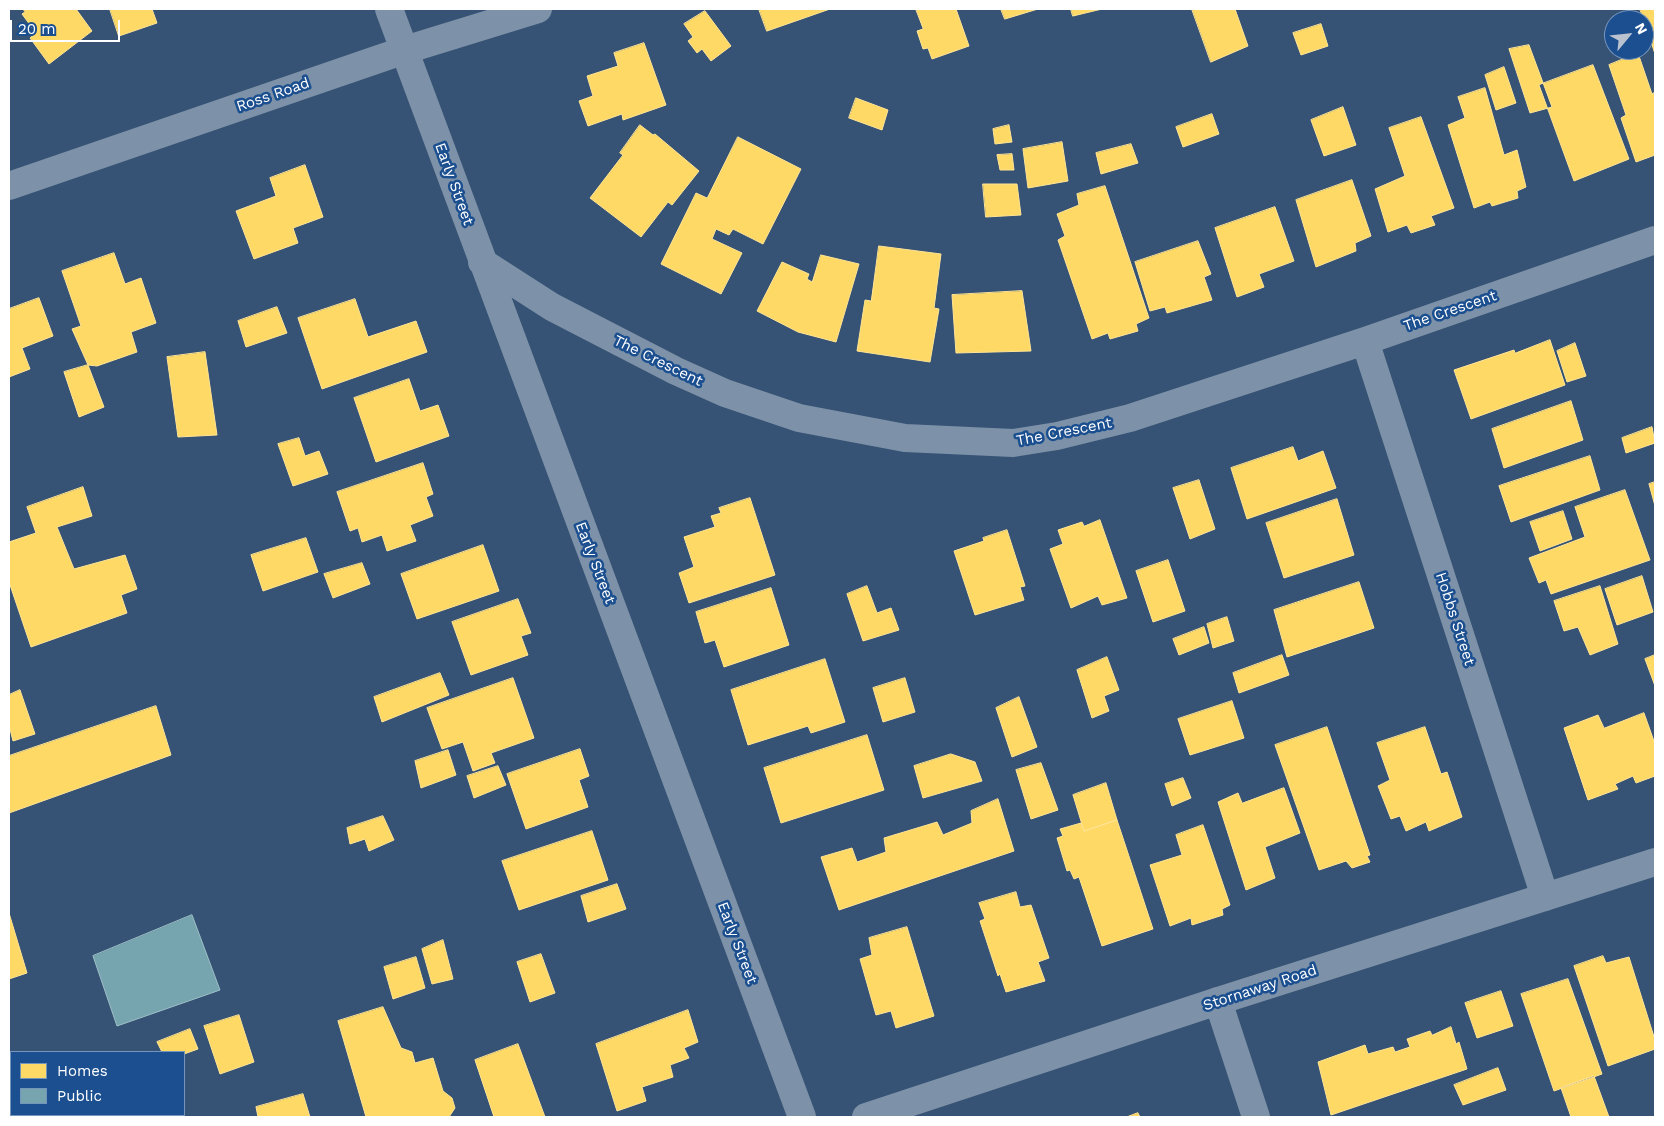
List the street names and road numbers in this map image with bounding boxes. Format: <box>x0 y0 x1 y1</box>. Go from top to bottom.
street label: Ross Road <box>234 74 312 116</box>
street label: Early Street <box>431 140 477 228</box>
street label: The Crescent <box>1401 287 1499 335</box>
street label: The Crescent <box>610 332 706 390</box>
street label: The Crescent <box>1015 414 1113 450</box>
street label: Early Street <box>571 519 619 607</box>
street label: Hobbs Street <box>1431 570 1479 668</box>
street label: Early Street <box>713 899 761 987</box>
street label: Stornaway Road <box>1201 961 1319 1015</box>

